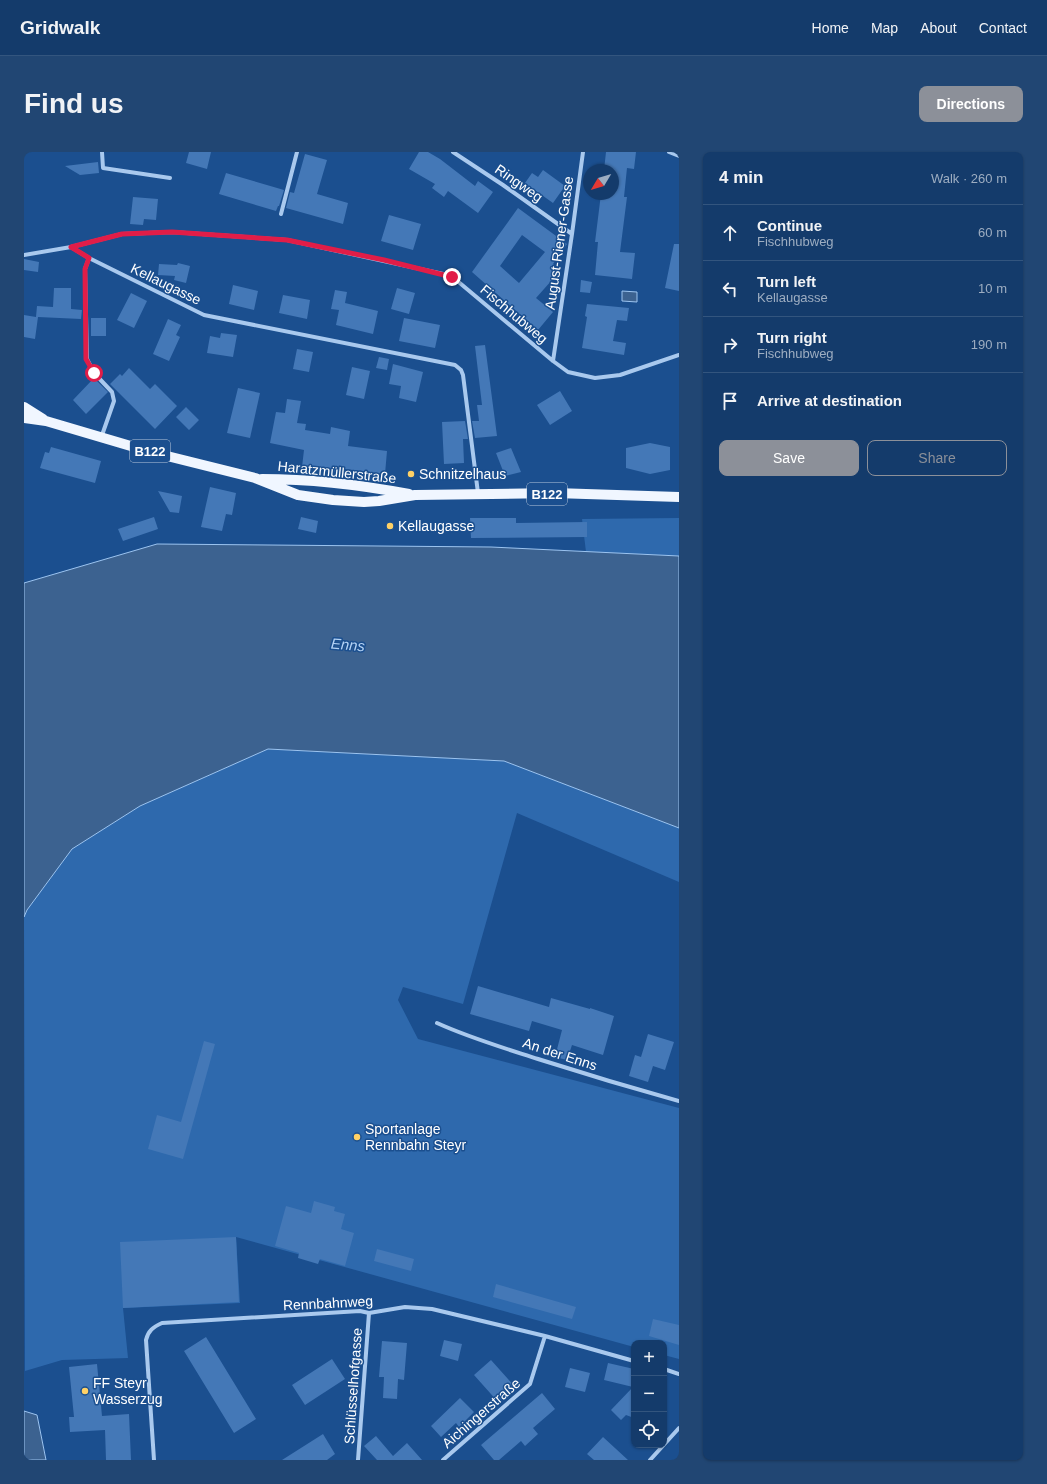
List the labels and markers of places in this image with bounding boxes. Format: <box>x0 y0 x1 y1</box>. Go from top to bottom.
place label: Schnitzelhaus <box>419 466 506 482</box>
marker: Schnitzelhaus <box>406 469 416 479</box>
place label: Kellaugasse <box>398 518 474 534</box>
marker: Kellaugasse <box>385 521 395 531</box>
place label: Sportanlage Rennbahn Steyr <box>365 1121 467 1153</box>
marker: Sportanlage Rennbahn Steyr <box>352 1132 362 1142</box>
place label: FF Steyr Wasserzug <box>93 1375 163 1407</box>
marker: FF Steyr Wasserzug <box>80 1386 90 1396</box>

